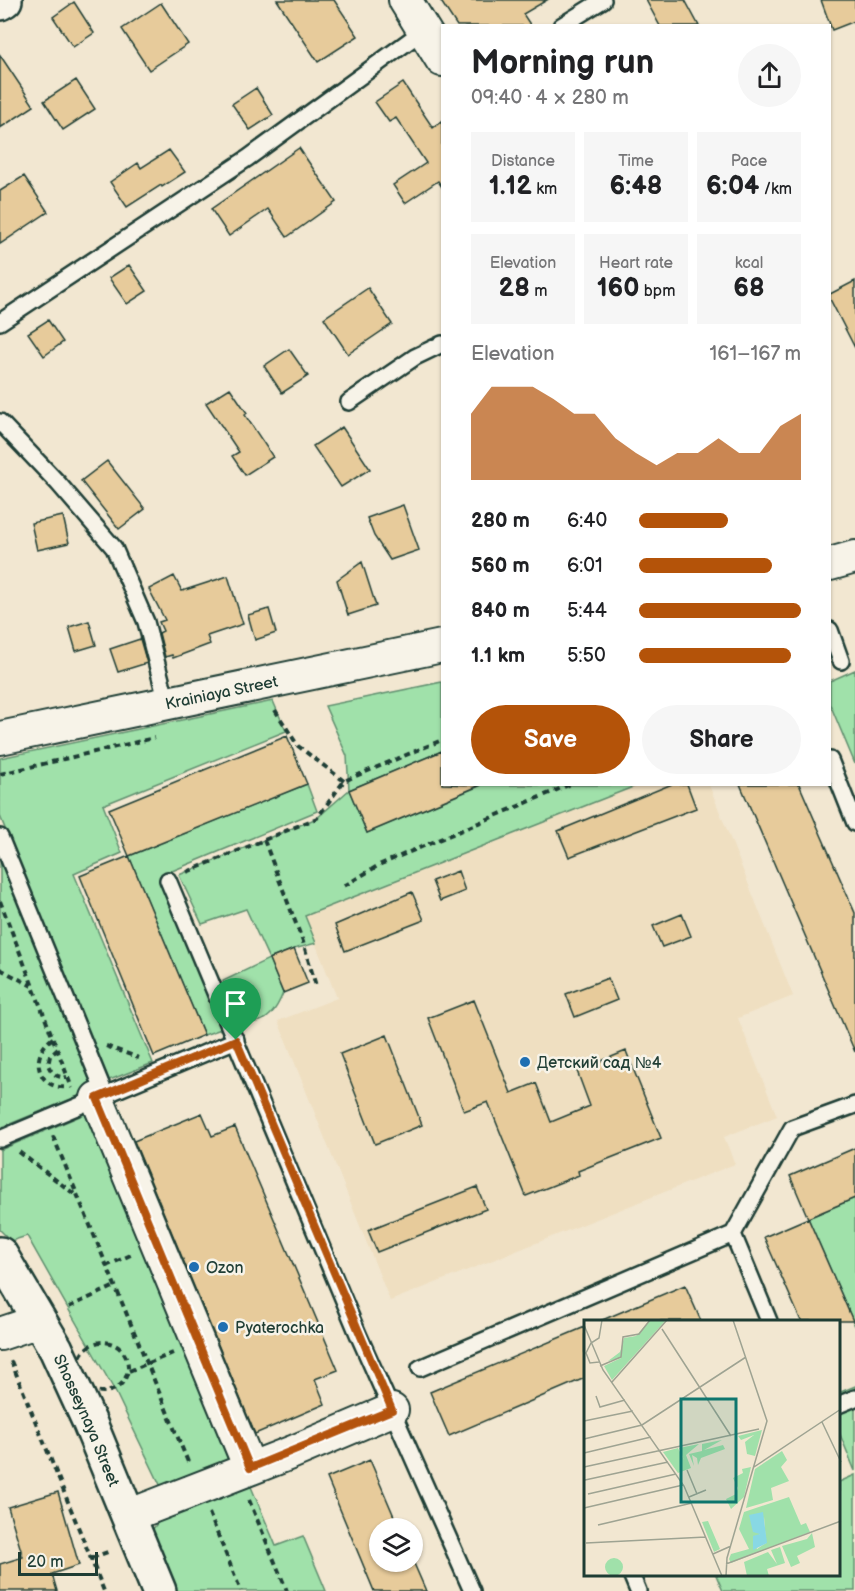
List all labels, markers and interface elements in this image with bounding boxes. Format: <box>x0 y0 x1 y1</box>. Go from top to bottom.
text: Morning run <box>471 43 654 83</box>
button: share <box>738 44 801 107</box>
text: 09:40 · 4 × 280 m <box>471 86 629 110</box>
text: Distance <box>491 152 555 171</box>
text: Time <box>618 152 654 171</box>
text: Pace <box>731 152 767 171</box>
text: 1.12 <box>489 171 532 202</box>
text: 6:48 <box>610 171 662 202</box>
text: 6:04 <box>706 171 759 202</box>
text: km <box>532 180 557 199</box>
text: /km <box>759 180 792 199</box>
text: Elevation <box>490 254 556 273</box>
text: Heart rate <box>599 254 673 273</box>
text: kcal <box>735 254 763 273</box>
text: 28 <box>499 273 530 304</box>
text: 160 <box>597 273 640 304</box>
text: 68 <box>733 273 765 304</box>
text: m <box>530 282 547 301</box>
text: bpm <box>640 282 675 301</box>
text: Elevation <box>471 342 554 366</box>
text: 161–167 m <box>710 342 801 366</box>
text: 280 m <box>471 509 530 533</box>
text: 6:40 <box>567 509 607 533</box>
text: 560 m <box>471 554 530 578</box>
text: 6:01 <box>567 554 603 578</box>
text: 840 m <box>471 599 530 623</box>
text: 5:44 <box>567 599 607 623</box>
text: 1.1 km <box>471 644 525 668</box>
text: 5:50 <box>567 644 606 668</box>
street label: Krainiaya Street <box>164 672 280 714</box>
button: Save <box>471 705 630 774</box>
button: Share <box>642 705 801 774</box>
pin <box>210 978 261 1040</box>
icon: arrive <box>219 987 252 1020</box>
place label: Детский сад №4 <box>537 1054 662 1073</box>
marker: Детский сад №4 <box>518 1055 532 1069</box>
place label: Ozon <box>206 1259 244 1278</box>
marker: Ozon <box>187 1260 201 1274</box>
place label: Pyaterochka <box>235 1319 324 1338</box>
marker: Pyaterochka <box>216 1320 230 1334</box>
inset map <box>584 1320 840 1576</box>
street label: Shosseynaya Street <box>49 1352 123 1490</box>
map controls <box>369 1518 423 1572</box>
button: layers <box>369 1518 423 1572</box>
scale bar <box>18 1549 98 1576</box>
text: 20 m <box>27 1553 63 1572</box>

